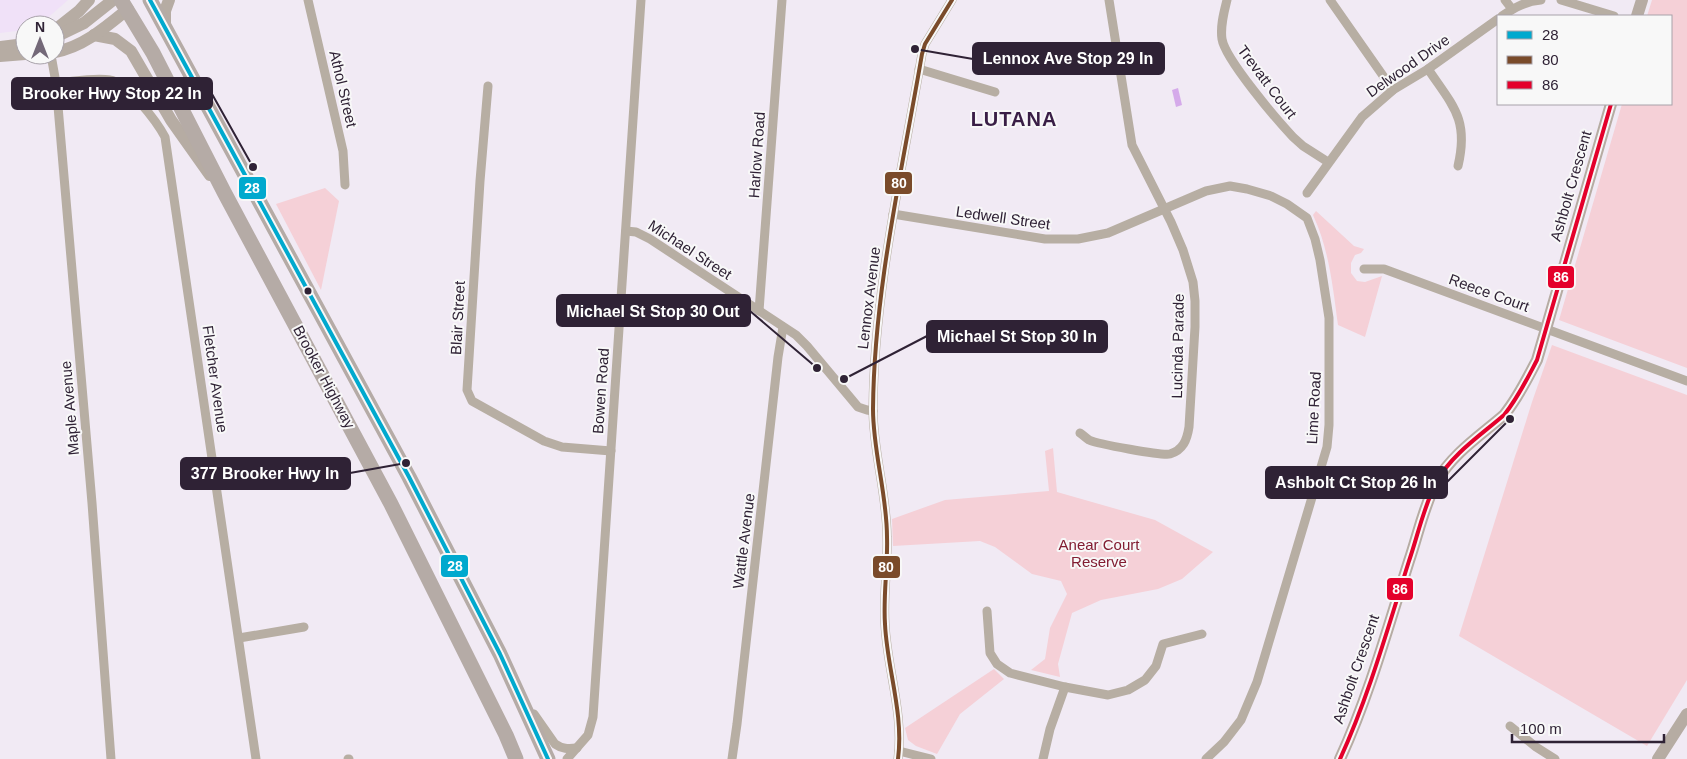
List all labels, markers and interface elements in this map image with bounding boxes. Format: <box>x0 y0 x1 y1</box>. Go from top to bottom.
north arrow <box>15 15 65 65</box>
legend <box>1497 15 1672 105</box>
text: N <box>35 19 45 35</box>
text: 28 <box>1542 26 1559 43</box>
street label: Delwood Drive <box>1363 31 1453 101</box>
street label: Trevatt Court <box>1234 42 1301 122</box>
callout: Lennox Ave Stop 29 In <box>973 43 1164 74</box>
street label: Athol Street <box>326 49 361 130</box>
text: Lennox Ave Stop 29 In <box>983 50 1153 67</box>
text: 80 <box>1542 51 1559 68</box>
text: 86 <box>1542 76 1559 93</box>
callout: Brooker Hwy Stop 22 In <box>12 78 212 109</box>
text: Brooker Hwy Stop 22 In <box>22 85 202 102</box>
district label: LUTANA <box>971 108 1057 130</box>
street label: Harlow Road <box>745 111 768 199</box>
street label: Ashbolt Crescent <box>1547 128 1595 243</box>
line badge: 80 <box>884 171 913 195</box>
text: 80 <box>891 175 907 191</box>
line badge: 28 <box>238 176 267 200</box>
text: 28 <box>244 180 260 196</box>
street label: Ledwell Street <box>955 202 1052 233</box>
street label: Michael Street <box>645 216 736 283</box>
street label: Lennox Avenue <box>854 246 883 350</box>
line badge: 86 <box>1547 265 1575 289</box>
text: 86 <box>1553 269 1569 285</box>
street label: Reece Court <box>1447 270 1532 315</box>
street label: Blair Street <box>447 280 468 355</box>
unlabelled marker <box>303 286 313 296</box>
street label: Lucinda Parade <box>1168 293 1187 399</box>
callout: Michael St Stop 30 Out <box>557 295 750 326</box>
text: Michael St Stop 30 Out <box>566 303 740 320</box>
callout: Michael St Stop 30 In <box>927 321 1107 352</box>
street label: Brooker Highway <box>290 322 359 432</box>
street label: Fletcher Avenue <box>200 324 231 434</box>
text: Michael St Stop 30 In <box>937 328 1097 345</box>
street label: Bowen Road <box>589 348 612 434</box>
street label: Maple Avenue <box>57 360 82 456</box>
street label: Lime Road <box>1303 371 1324 445</box>
callout: 377 Brooker Hwy In <box>181 458 350 489</box>
text: 377 Brooker Hwy In <box>191 465 339 482</box>
callout: Ashbolt Ct Stop 26 In <box>1266 467 1447 498</box>
text: Ashbolt Ct Stop 26 In <box>1275 474 1437 491</box>
street label: Wattle Avenue <box>729 492 758 590</box>
park label: Anear Court Reserve <box>1059 536 1140 570</box>
line badge: 28 <box>440 554 469 578</box>
line badge: 80 <box>872 555 901 579</box>
text: 28 <box>447 558 463 574</box>
text: 80 <box>878 559 894 575</box>
line badge: 86 <box>1386 577 1414 601</box>
text: 86 <box>1392 581 1408 597</box>
street label: Ashbolt Crescent <box>1329 611 1382 726</box>
scale bar <box>1512 712 1664 744</box>
text: 100 m <box>1520 720 1562 737</box>

